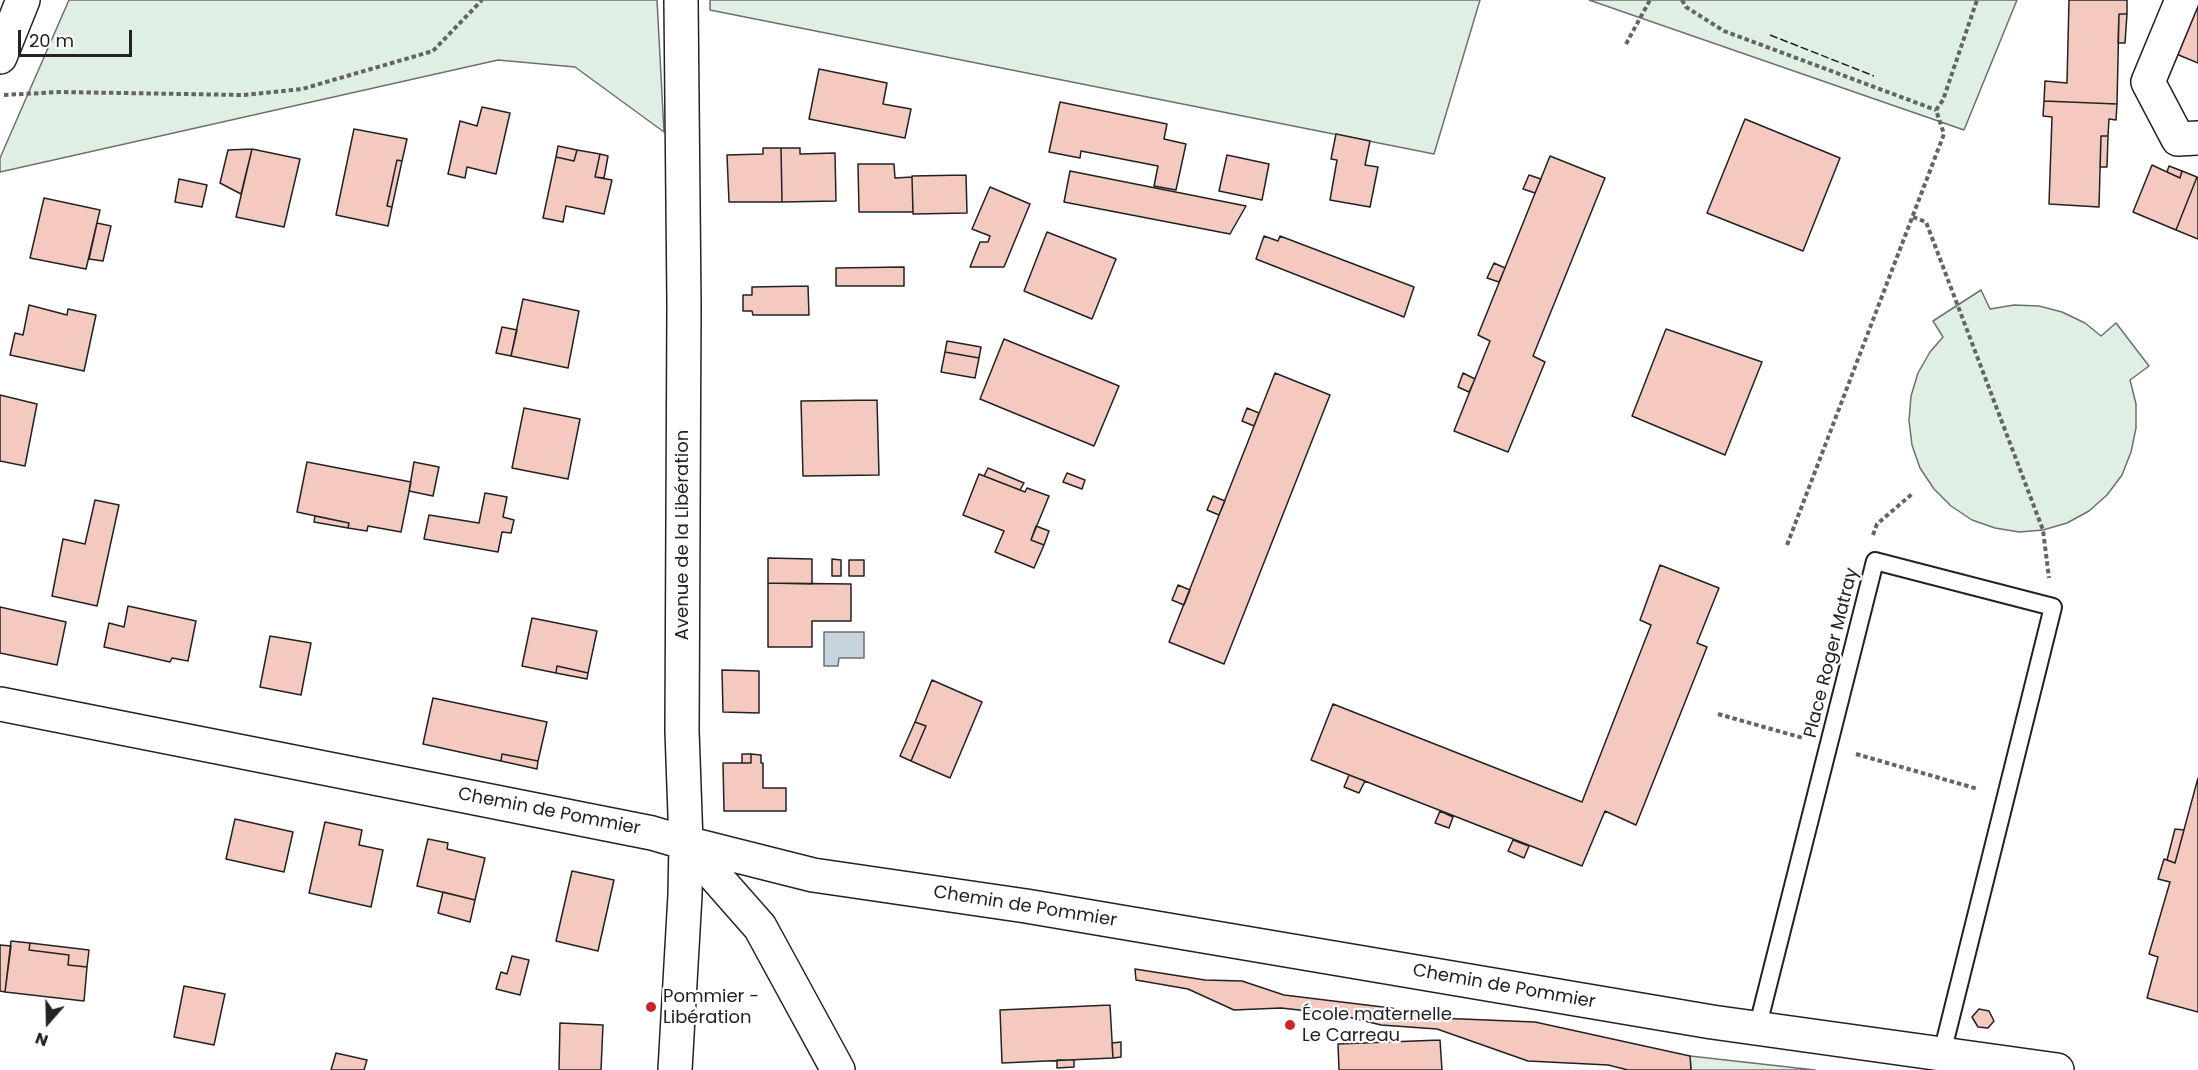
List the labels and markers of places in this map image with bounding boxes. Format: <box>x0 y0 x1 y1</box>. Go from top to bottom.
place label: Pommier - Libération <box>663 986 759 1028</box>
marker: Pommier - Libération <box>644 1000 658 1014</box>
place label: École maternelle Le Carreau <box>1302 1004 1452 1046</box>
marker: École maternelle Le Carreau <box>1283 1018 1297 1032</box>

